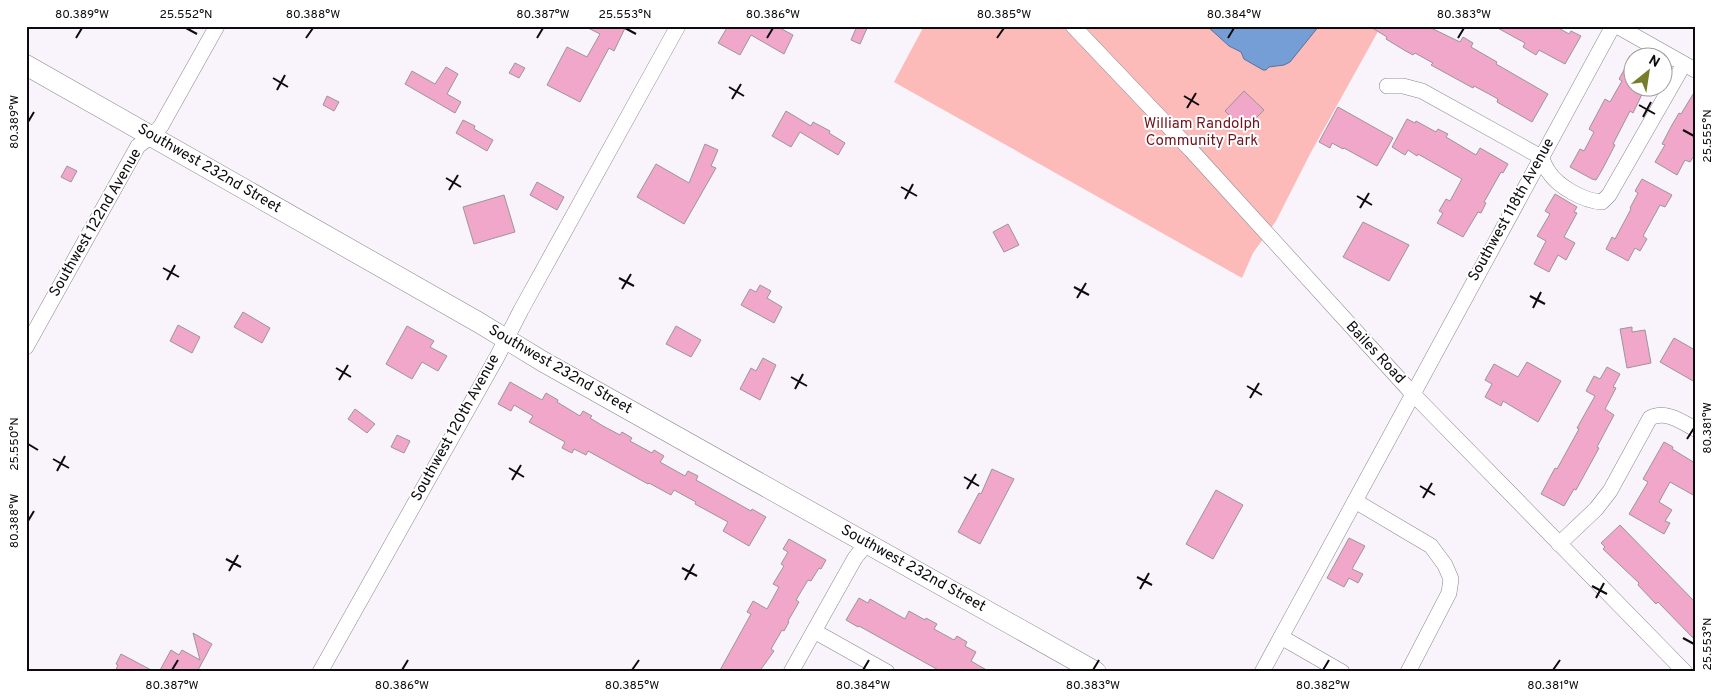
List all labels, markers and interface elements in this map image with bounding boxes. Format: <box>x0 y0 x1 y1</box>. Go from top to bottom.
text: 80.389°W <box>55 7 109 23</box>
text: 25.552°N <box>159 7 213 23</box>
text: 80.388°W <box>286 7 340 23</box>
text: 80.387°W <box>516 7 570 23</box>
text: 25.553°N <box>598 7 652 23</box>
text: 80.386°W <box>746 7 800 23</box>
text: 80.385°W <box>977 7 1031 23</box>
text: 80.384°W <box>1207 7 1261 23</box>
text: 80.383°W <box>1437 7 1491 23</box>
north arrow <box>1624 48 1674 98</box>
text: N <box>1645 52 1662 72</box>
text: 80.389°W <box>7 95 23 149</box>
text: 25.555°N <box>1700 109 1716 163</box>
park label: William Randolph Community Park <box>1144 115 1260 151</box>
street label: Southwest 232nd Street <box>134 120 284 218</box>
street label: Southwest 118th Avenue <box>1465 135 1559 285</box>
street label: Southwest 122nd Avenue <box>46 146 146 300</box>
street label: Bailes Road <box>1341 318 1409 388</box>
street label: Southwest 232nd Street <box>485 321 635 419</box>
street label: Southwest 120th Avenue <box>408 351 504 505</box>
text: 80.381°W <box>1700 402 1716 454</box>
text: 25.550°N <box>7 417 23 471</box>
text: 80.388°W <box>7 494 23 548</box>
street label: Southwest 232nd Street <box>837 521 989 617</box>
text: 25.553°N <box>1700 617 1716 671</box>
text: 80.387°W <box>145 678 199 694</box>
text: 80.386°W <box>375 678 429 694</box>
text: 80.385°W <box>605 678 659 694</box>
text: 80.384°W <box>836 678 890 694</box>
text: 80.383°W <box>1066 678 1120 694</box>
text: 80.382°W <box>1296 678 1350 694</box>
text: 80.381°W <box>1527 678 1579 694</box>

